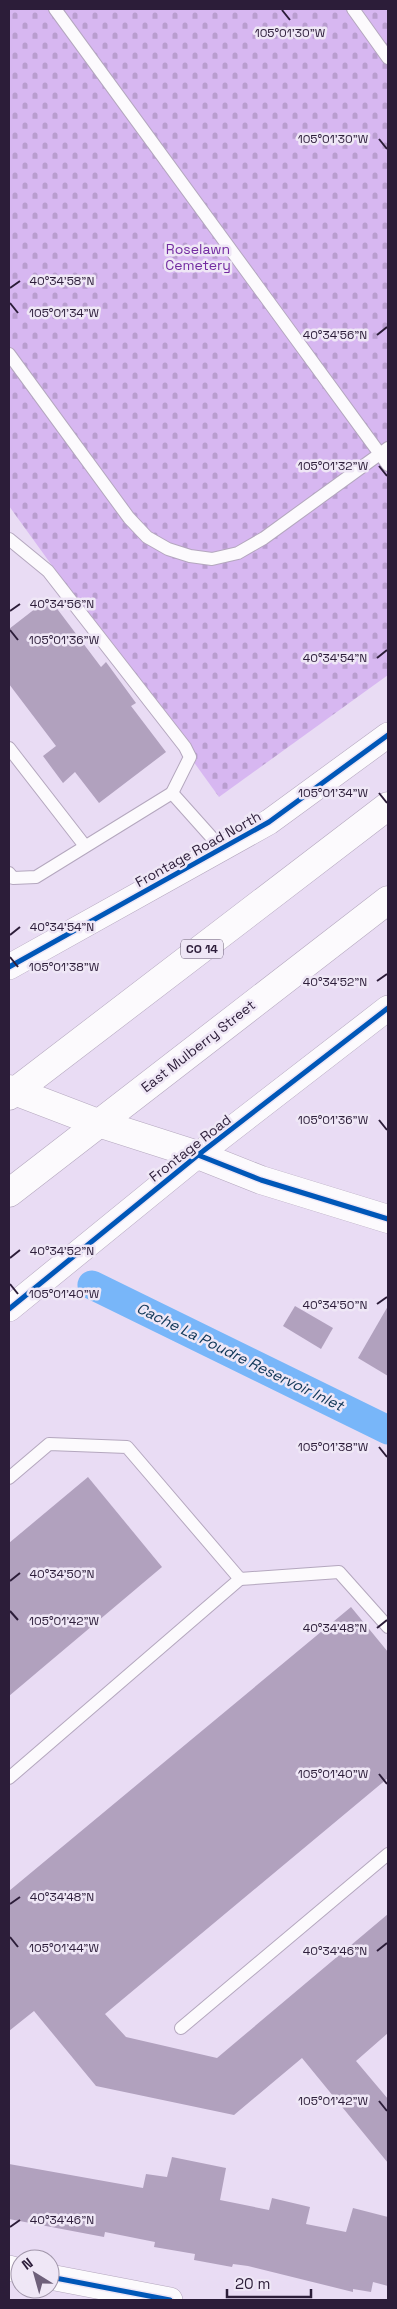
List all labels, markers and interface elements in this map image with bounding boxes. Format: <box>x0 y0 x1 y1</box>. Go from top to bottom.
text: 105°01'30"W <box>255 25 326 41</box>
text: 105°01'30"W <box>298 131 369 147</box>
park label: Roselawn Cemetery <box>165 240 231 274</box>
text: 40°34'58"N <box>30 273 94 289</box>
text: 105°01'34"W <box>29 305 100 321</box>
text: 40°34'56"N <box>303 327 367 343</box>
text: 105°01'32"W <box>298 458 369 474</box>
text: 40°34'56"N <box>30 596 94 612</box>
text: 105°01'36"W <box>29 632 100 648</box>
text: 40°34'54"N <box>303 650 367 666</box>
text: 105°01'34"W <box>298 785 369 801</box>
street label: Frontage Road North <box>132 807 264 891</box>
text: 40°34'54"N <box>30 919 94 935</box>
road number: CO 14 <box>181 940 223 959</box>
text: 105°01'38"W <box>29 959 100 975</box>
text: 40°34'52"N <box>303 974 367 990</box>
street label: East Mulberry Street <box>137 996 259 1096</box>
street label: Frontage Road <box>145 1110 235 1186</box>
text: 105°01'36"W <box>298 1112 369 1128</box>
text: 40°34'52"N <box>30 1243 94 1259</box>
text: 105°01'40"W <box>29 1286 100 1302</box>
text: 40°34'50"N <box>302 1297 368 1313</box>
water label: Cache La Poudre Reservoir Inlet <box>134 1298 349 1416</box>
text: 105°01'38"W <box>298 1439 369 1455</box>
text: 40°34'50"N <box>29 1566 95 1582</box>
text: 105°01'42"W <box>29 1613 100 1629</box>
text: 40°34'48"N <box>303 1620 367 1636</box>
text: 105°01'40"W <box>298 1766 369 1782</box>
text: 40°34'48"N <box>30 1889 94 1905</box>
text: 105°01'44"W <box>29 1940 99 1956</box>
text: 40°34'46"N <box>303 1943 367 1959</box>
text: 105°01'42"W <box>298 2093 369 2109</box>
text: 40°34'46"N <box>30 2212 94 2228</box>
north arrow <box>10 2249 60 2299</box>
text: N <box>18 2254 36 2274</box>
scale bar <box>227 2266 311 2298</box>
text: 20 m <box>235 2274 270 2293</box>

